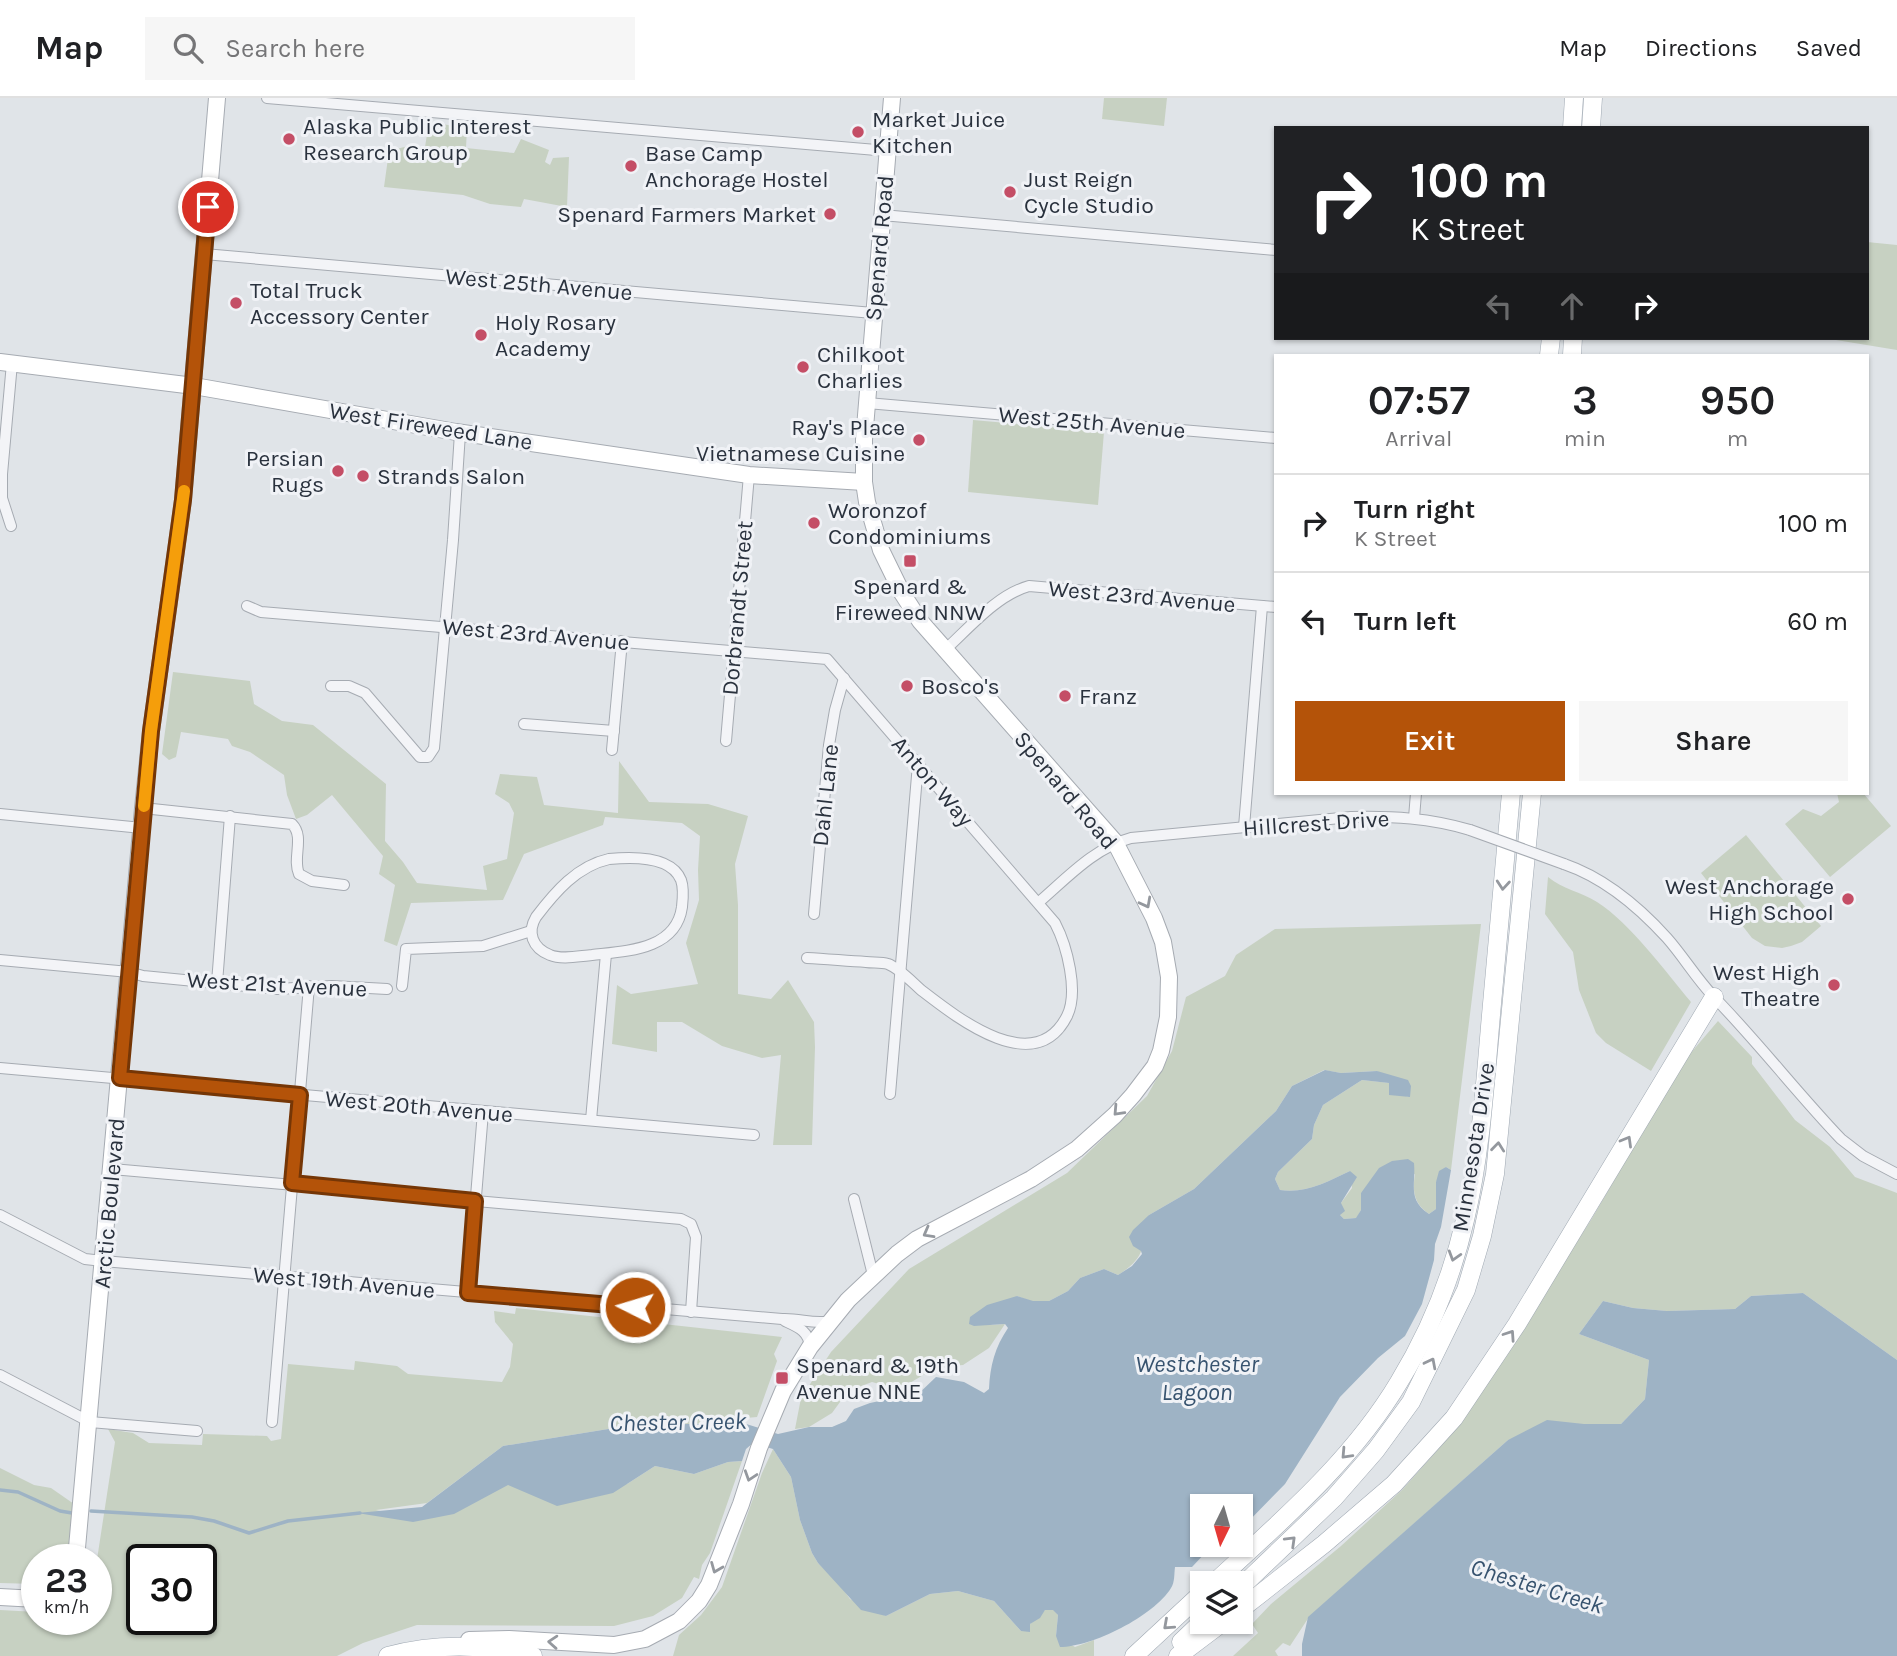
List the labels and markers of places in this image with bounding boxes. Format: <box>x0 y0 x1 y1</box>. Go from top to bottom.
place label: Market Juice Kitchen <box>872 106 1005 159</box>
place label: Alaska Public Interest Research Group <box>303 113 531 166</box>
marker: Market Juice Kitchen <box>850 124 866 140</box>
marker: Alaska Public Interest Research Group <box>281 131 297 147</box>
place label: Base Camp Anchorage Hostel <box>645 140 829 193</box>
marker: Base Camp Anchorage Hostel <box>623 158 639 174</box>
place label: Just Reign Cycle Studio <box>1024 166 1154 219</box>
pin <box>178 177 238 237</box>
marker: Just Reign Cycle Studio <box>1002 184 1018 200</box>
place label: Spenard Farmers Market <box>557 201 816 228</box>
marker: Spenard Farmers Market <box>822 206 838 222</box>
place label: Total Truck Accessory Center <box>250 277 429 330</box>
marker: Total Truck Accessory Center <box>228 295 244 311</box>
place label: Holy Rosary Academy <box>495 309 616 362</box>
marker: Holy Rosary Academy <box>473 327 489 343</box>
place label: Chilkoot Charlies <box>817 341 905 394</box>
marker: Chilkoot Charlies <box>795 359 811 375</box>
place label: Ray's Place Vietnamese Cuisine <box>696 414 905 467</box>
marker: Ray's Place Vietnamese Cuisine <box>911 432 927 448</box>
place label: Persian Rugs <box>246 445 324 498</box>
marker: Persian Rugs <box>330 463 346 479</box>
place label: Strands Salon <box>377 463 525 490</box>
marker: Strands Salon <box>355 468 371 484</box>
place label: Woronzof Condominiums <box>828 497 991 550</box>
marker: Woronzof Condominiums <box>806 515 822 531</box>
marker: Spenard & Fireweed NNW <box>902 553 918 569</box>
place label: Spenard & Fireweed NNW <box>835 573 986 626</box>
place label: Bosco's <box>921 673 1000 700</box>
marker: Bosco's <box>899 678 915 694</box>
place label: Franz <box>1079 683 1137 710</box>
marker: Franz <box>1057 688 1073 704</box>
place label: West Anchorage High School <box>1665 873 1834 926</box>
marker: West Anchorage High School <box>1840 891 1856 907</box>
place label: West High Theatre <box>1713 959 1820 1012</box>
marker: West High Theatre <box>1826 977 1842 993</box>
place label: Spenard & 19th Avenue NNE <box>796 1352 959 1405</box>
marker: Spenard & 19th Avenue NNE <box>774 1370 790 1386</box>

